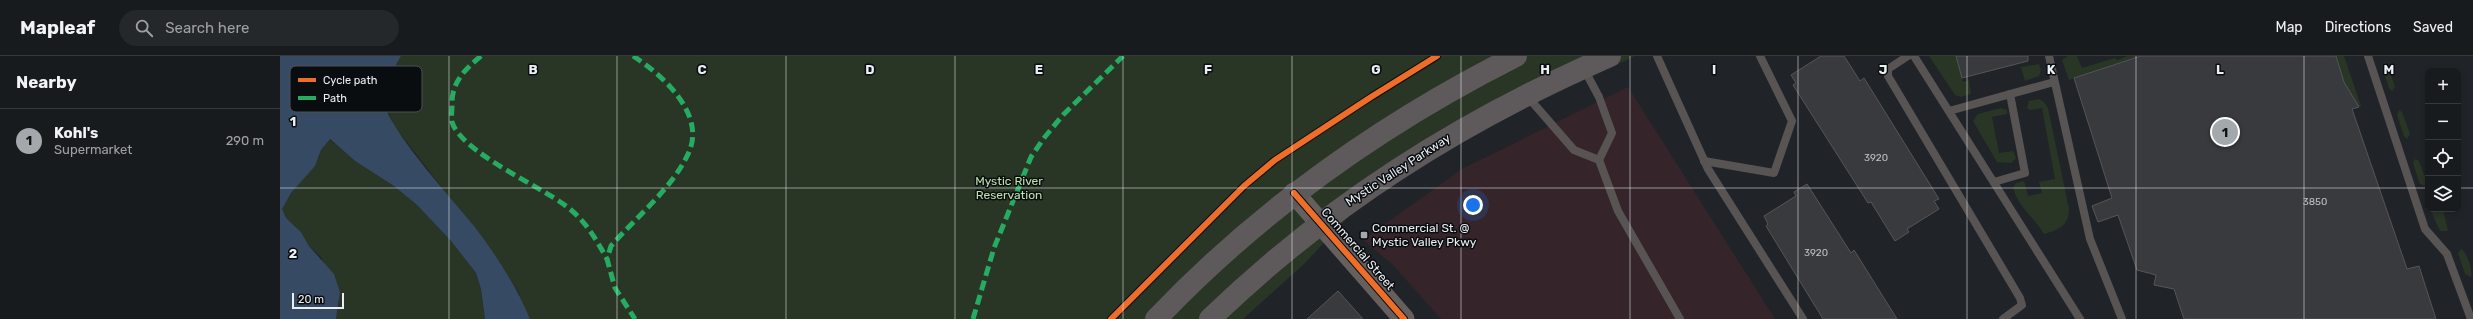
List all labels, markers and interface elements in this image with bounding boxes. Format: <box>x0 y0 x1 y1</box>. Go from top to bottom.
search box <box>119 10 399 46</box>
text: Mapleaf <box>20 16 95 39</box>
icon: search <box>133 17 155 39</box>
text: Search here <box>165 19 249 37</box>
text: Map <box>2276 19 2303 36</box>
text: Directions <box>2325 19 2391 36</box>
text: Saved <box>2413 19 2453 36</box>
text: B <box>528 62 538 77</box>
text: C <box>697 62 707 77</box>
text: D <box>865 62 875 77</box>
text: E <box>1035 62 1043 77</box>
text: F <box>1204 62 1212 77</box>
text: G <box>1371 62 1381 77</box>
text: H <box>1540 62 1550 77</box>
text: I <box>1712 62 1716 77</box>
text: J <box>1879 62 1887 77</box>
text: K <box>2047 62 2056 77</box>
text: L <box>2216 62 2224 77</box>
text: M <box>2384 62 2394 77</box>
legend <box>290 66 422 112</box>
map controls <box>2425 68 2461 212</box>
button: + <box>2425 68 2461 104</box>
text: Nearby <box>16 72 77 92</box>
text: Cycle path <box>323 74 377 87</box>
text: Path <box>323 92 347 105</box>
button: − <box>2425 104 2461 140</box>
text: 1 <box>290 114 296 129</box>
pin: 1 <box>2212 117 2238 147</box>
text: Kohl's <box>54 124 98 142</box>
street label: Mystic Valley Parkway <box>1343 131 1453 209</box>
text: 1 <box>26 133 32 148</box>
text: 290 m <box>226 133 264 148</box>
button: locate <box>2425 140 2461 176</box>
text: Supermarket <box>54 142 132 157</box>
house number: 3920 <box>1864 152 1888 164</box>
park label: Mystic River Reservation <box>975 174 1043 202</box>
button: layers <box>2425 176 2461 212</box>
your location <box>1463 195 1483 215</box>
house number: 3850 <box>2303 196 2327 208</box>
street label: Commercial Street <box>1319 205 1398 293</box>
place label: Commercial St. @ Mystic Valley Pkwy <box>1372 221 1477 249</box>
marker: Commercial St. @ Mystic Valley Pkwy <box>1359 230 1369 240</box>
text: 2 <box>289 246 297 261</box>
house number: 3920 <box>1804 247 1828 259</box>
scale bar <box>292 291 344 310</box>
text: 20 m <box>298 293 324 306</box>

